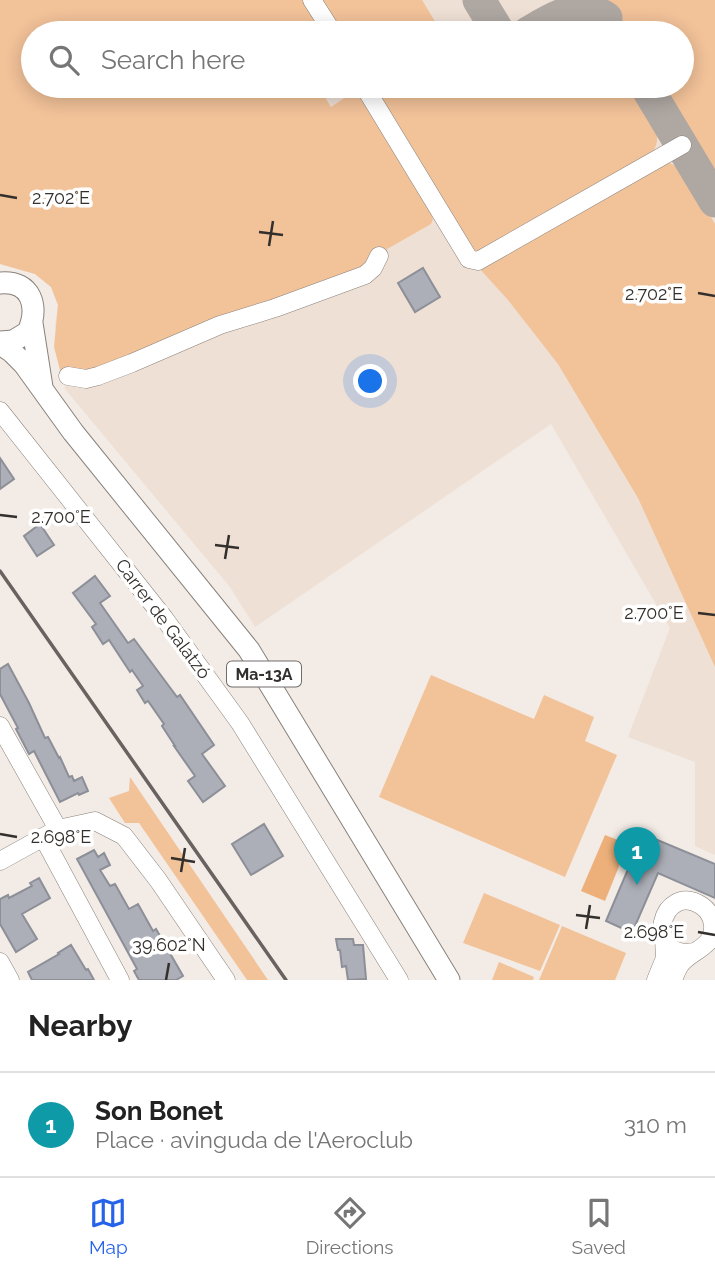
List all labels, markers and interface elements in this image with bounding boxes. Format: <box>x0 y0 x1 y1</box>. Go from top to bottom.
search box <box>21 21 694 98</box>
icon: search <box>45 41 83 79</box>
text: Search here <box>101 45 245 75</box>
text: 2.702°E <box>32 187 90 208</box>
text: 2.702°E <box>625 283 683 304</box>
your location <box>353 364 387 398</box>
text: 2.700°E <box>31 506 91 527</box>
street label: Carrer de Galatzó <box>111 555 215 683</box>
text: 2.700°E <box>624 602 684 623</box>
road number: Ma-13A <box>227 662 301 687</box>
text: 2.698°E <box>31 826 91 847</box>
pin: 1 <box>614 827 660 885</box>
text: 2.698°E <box>624 921 684 942</box>
text: 39.602°N <box>132 934 206 955</box>
text: Nearby <box>28 1008 132 1043</box>
text: Son Bonet <box>95 1096 223 1126</box>
text: 1 <box>45 1111 57 1138</box>
text: 310 m <box>624 1111 687 1138</box>
text: Place · avinguda de l'Aeroclub <box>95 1126 413 1153</box>
tab: Map <box>89 1194 128 1258</box>
tab: Directions <box>306 1194 394 1258</box>
tab: Saved <box>572 1194 626 1258</box>

